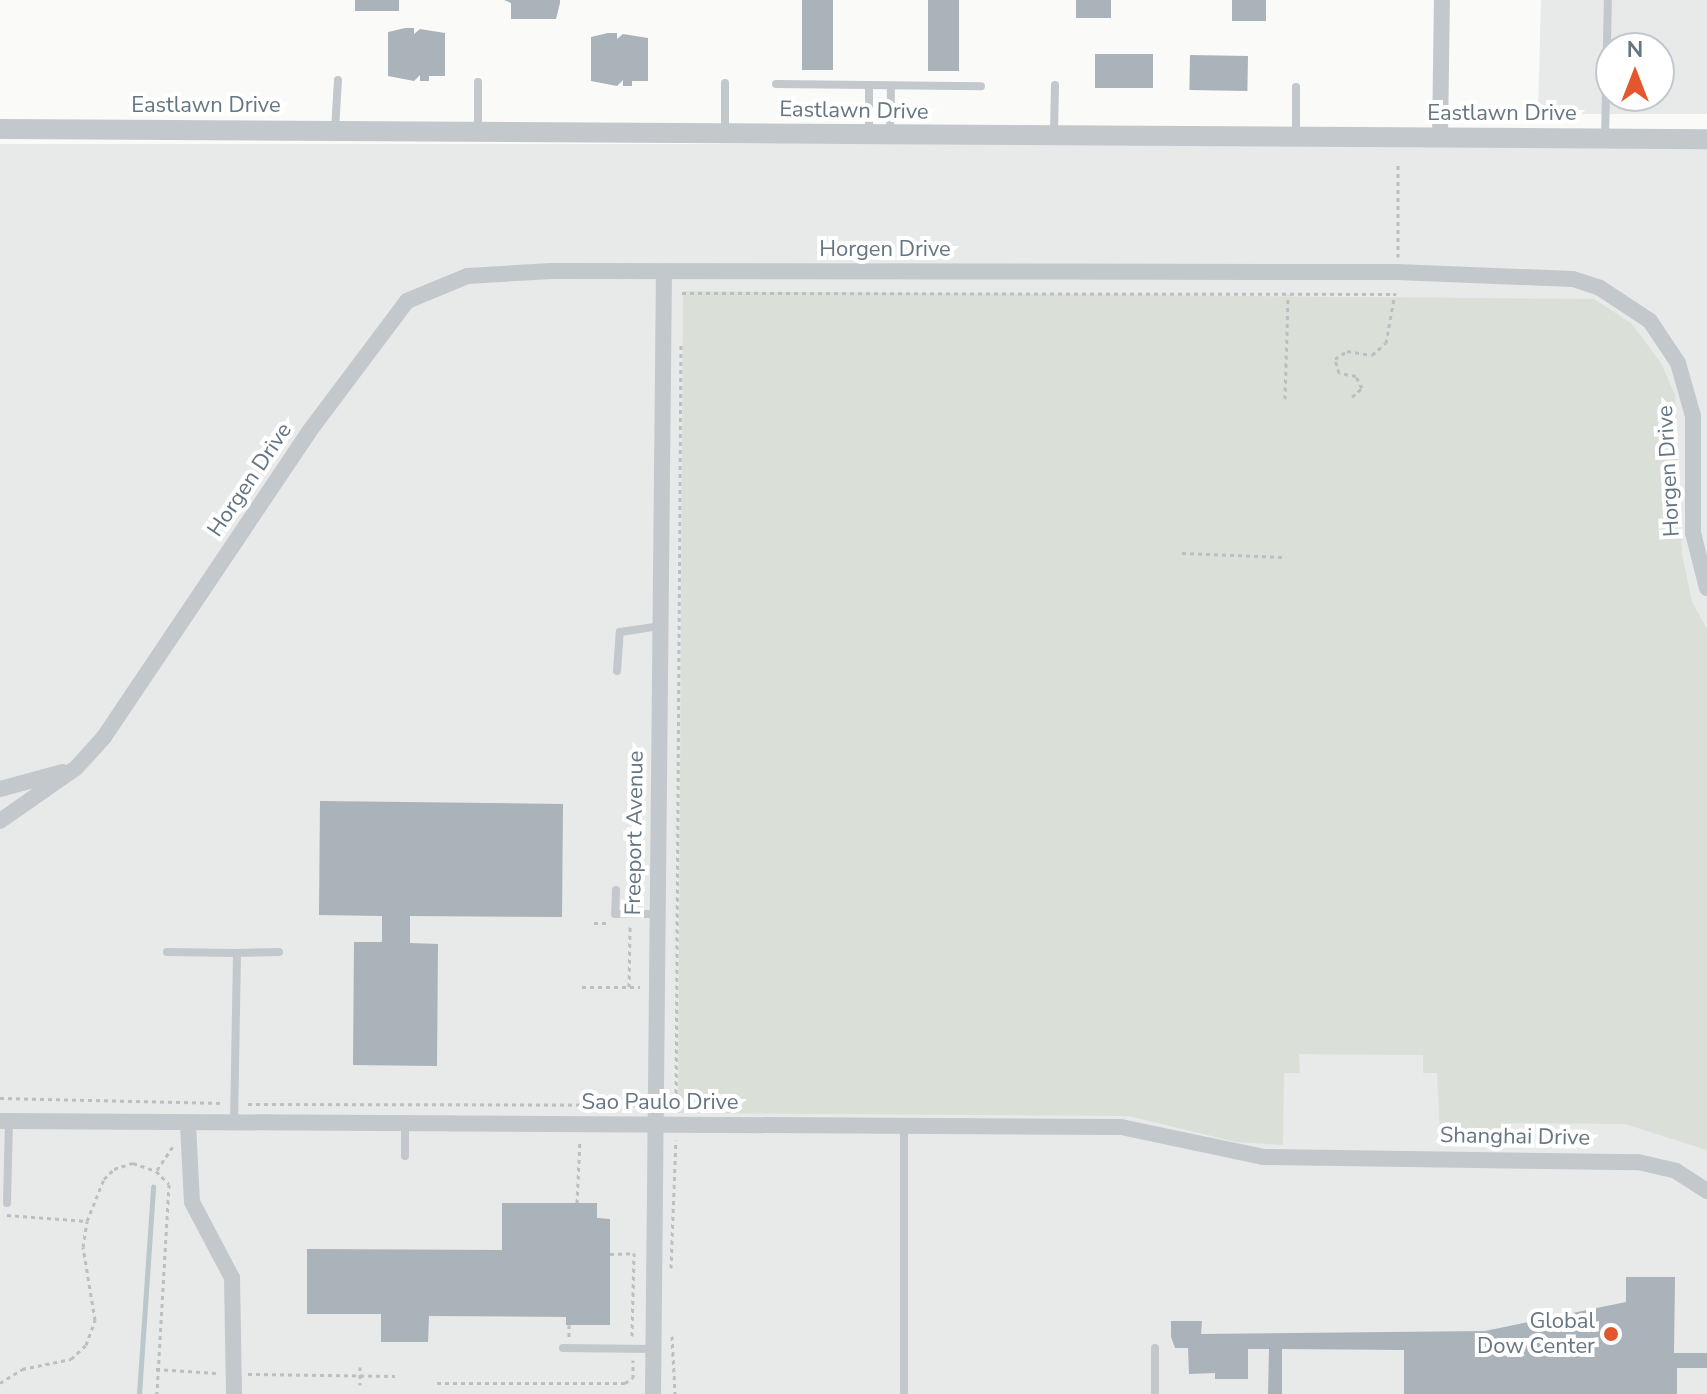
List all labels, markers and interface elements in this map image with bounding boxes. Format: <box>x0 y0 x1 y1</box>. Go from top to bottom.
north arrow <box>1595 32 1675 112</box>
text: N <box>1627 35 1643 65</box>
street label: Eastlawn Drive <box>131 93 281 119</box>
street label: Eastlawn Drive <box>779 96 929 126</box>
street label: Eastlawn Drive <box>1427 101 1577 127</box>
street label: Horgen Drive <box>819 237 951 263</box>
street label: Horgen Drive <box>1652 405 1686 537</box>
street label: Horgen Drive <box>202 418 298 542</box>
street label: Freeport Avenue <box>620 750 650 916</box>
street label: Sao Paulo Drive <box>582 1090 738 1116</box>
street label: Shanghai Drive <box>1440 1122 1590 1152</box>
place label: Global Dow Center <box>1477 1308 1595 1360</box>
marker: Global Dow Center <box>1602 1325 1620 1343</box>

